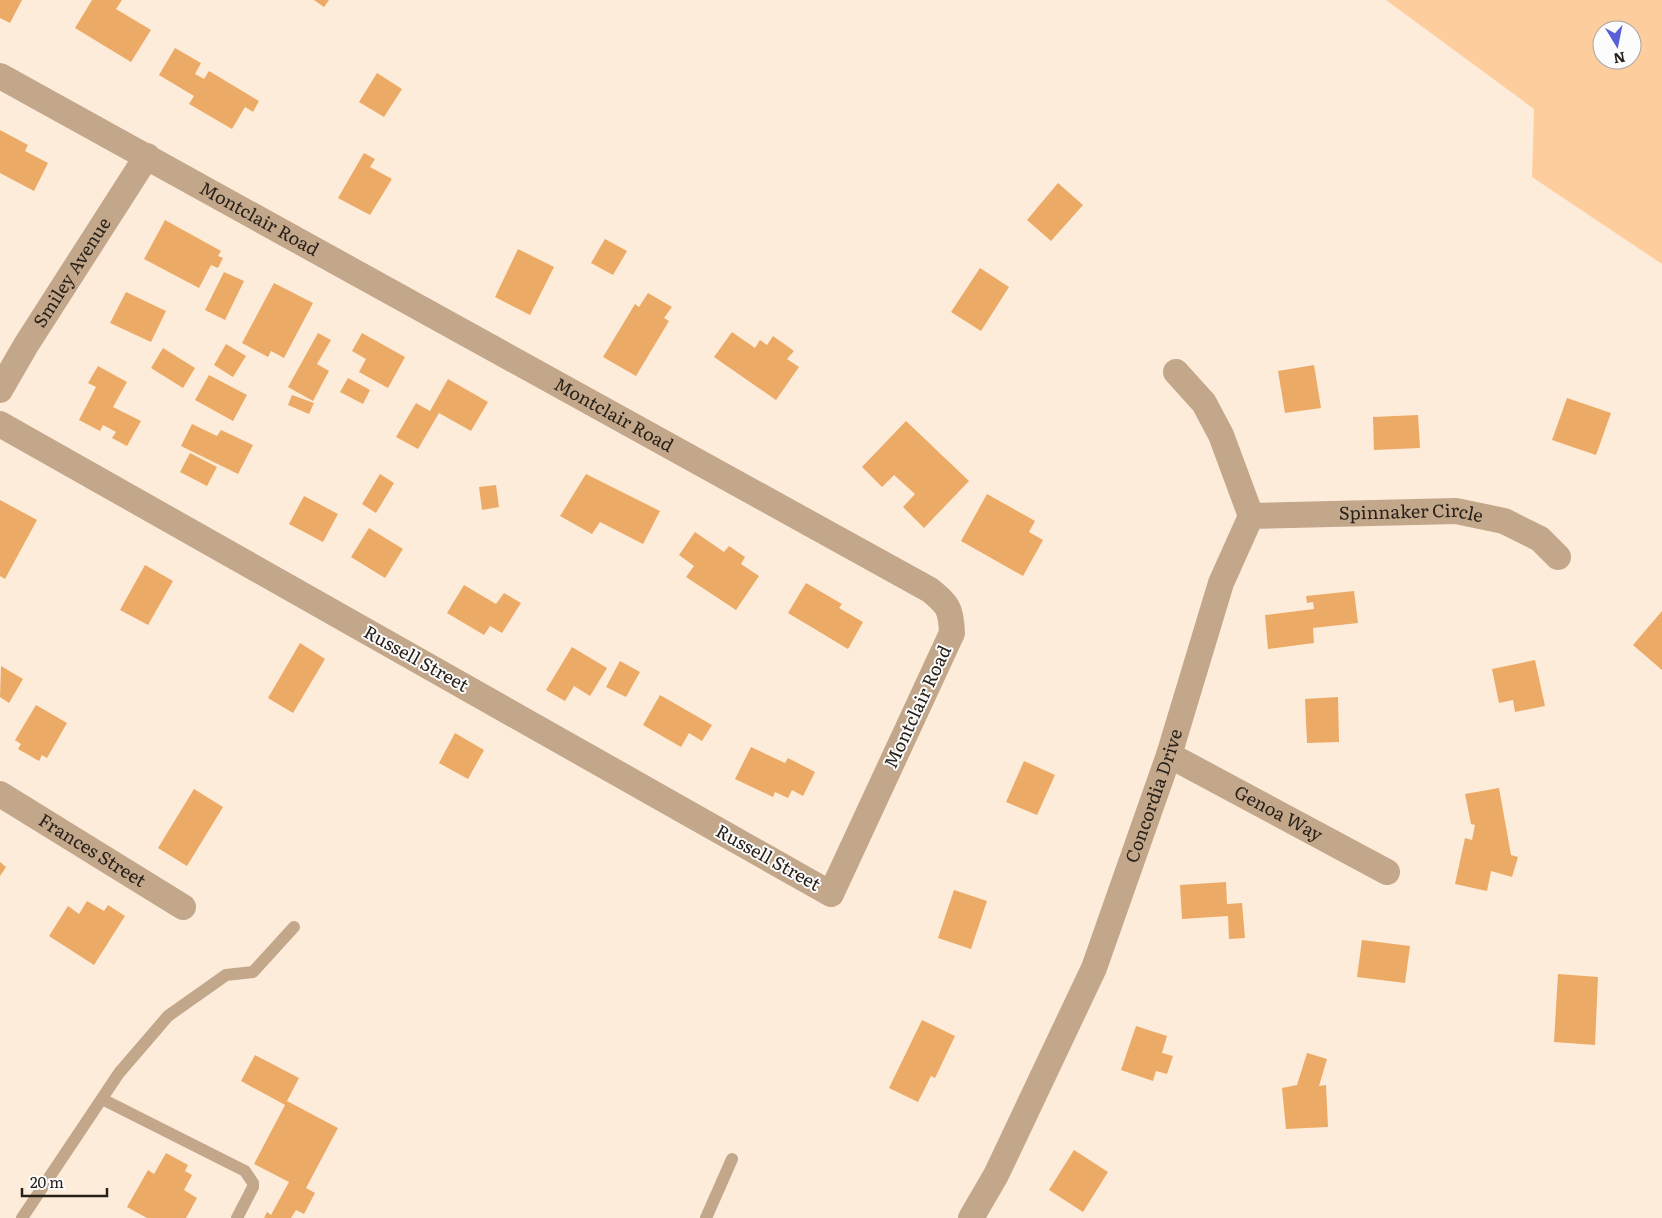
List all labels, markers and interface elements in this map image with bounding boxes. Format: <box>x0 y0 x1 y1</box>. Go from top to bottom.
north arrow <box>1592 20 1642 70</box>
text: N <box>1612 48 1627 70</box>
street label: Montclair Road <box>195 174 325 262</box>
street label: Smiley Avenue <box>26 211 117 332</box>
street label: Montclair Road <box>549 370 679 458</box>
street label: Spinnaker Circle <box>1338 496 1486 528</box>
street label: Russell Street <box>359 618 475 698</box>
street label: Montclair Road <box>876 640 957 772</box>
street label: Concordia Drive <box>1117 725 1188 866</box>
street label: Genoa Way <box>1230 778 1329 847</box>
street label: Frances Street <box>34 806 152 893</box>
street label: Russell Street <box>711 817 827 897</box>
scale bar <box>22 1166 108 1198</box>
text: 20 m <box>30 1170 64 1193</box>

